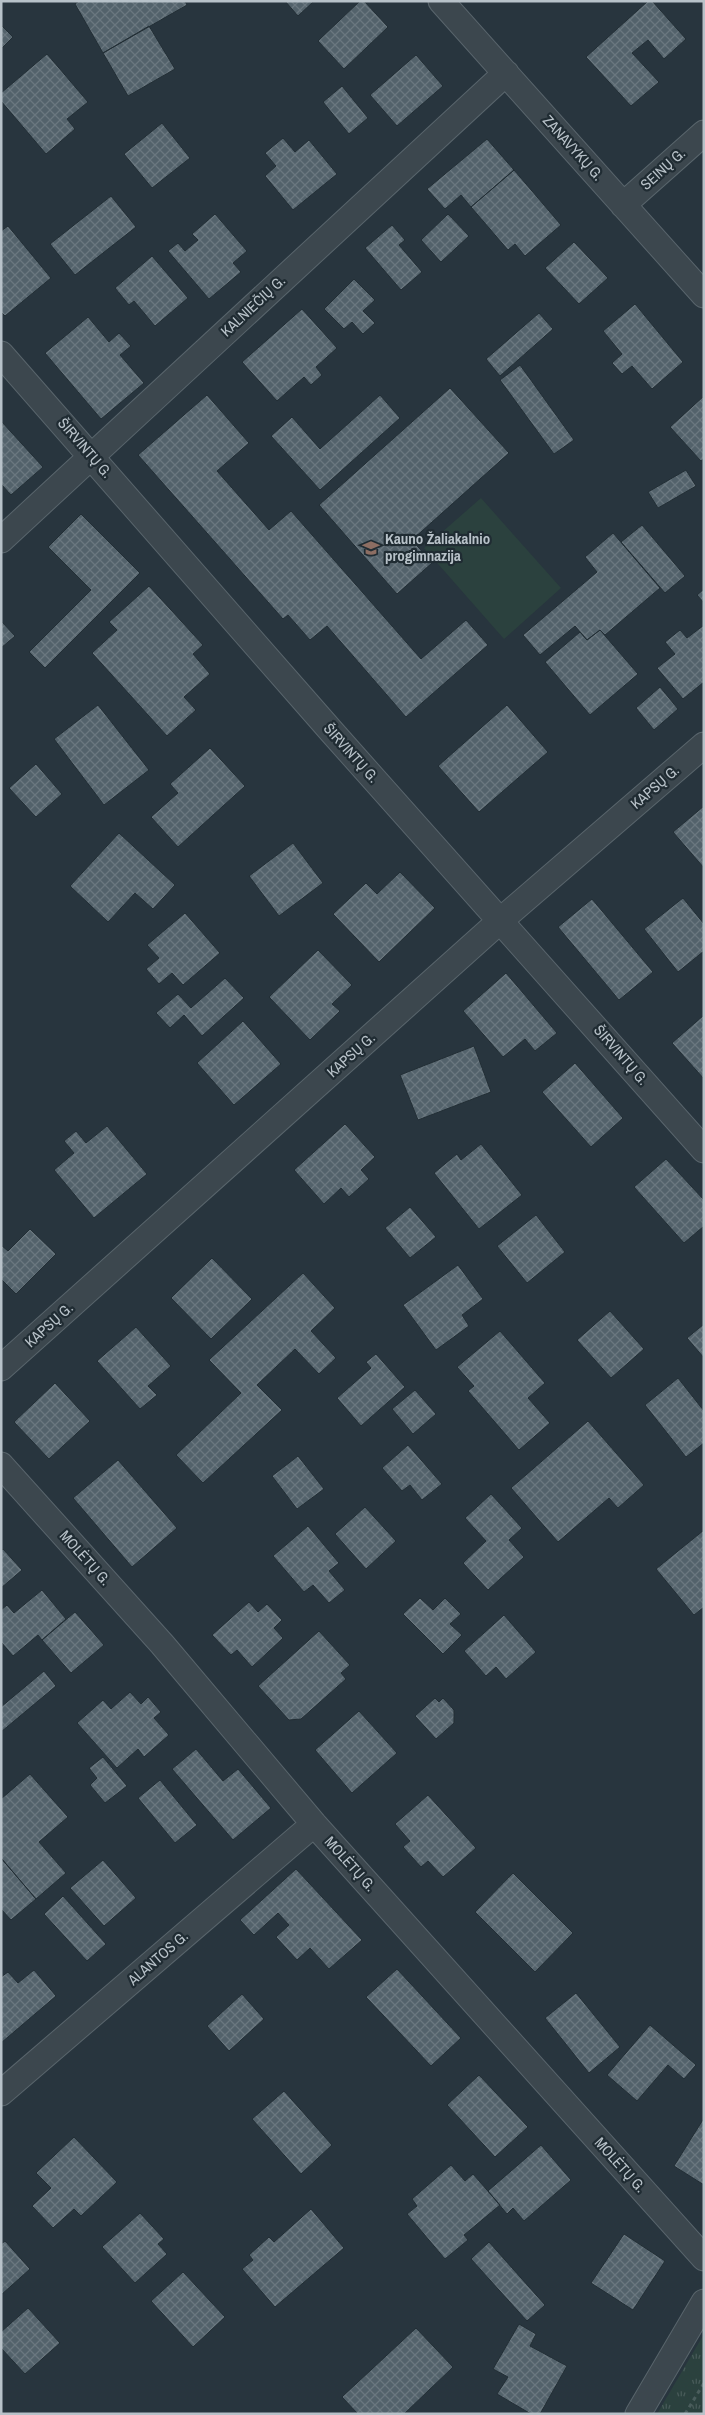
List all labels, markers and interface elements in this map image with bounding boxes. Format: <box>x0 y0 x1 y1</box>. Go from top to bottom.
street label: ZANAVYKŲ G. <box>538 110 609 185</box>
street label: SEINŲ G. <box>636 143 690 195</box>
street label: KALNIEČIŲ G. <box>216 270 290 341</box>
street label: ŠIRVINTŲ G. <box>53 413 117 482</box>
place label: Kauno Žaliakalnio progimnazija <box>385 528 490 566</box>
school or university icon: Kauno Žaliakalnio progimnazija <box>361 538 381 558</box>
street label: ŠIRVINTŲ G. <box>319 718 384 787</box>
street label: KAPSŲ G. <box>626 760 683 814</box>
street label: ŠIRVINTŲ G. <box>589 1020 653 1089</box>
street label: KAPSŲ G. <box>322 1027 379 1082</box>
street label: KAPSŲ G. <box>20 1297 77 1352</box>
street label: MOLĖTŲ G. <box>55 1525 116 1590</box>
street label: MOLĖTŲ G. <box>320 1831 381 1896</box>
street label: ALANTOS G. <box>122 1926 192 1990</box>
street label: MOLĖTŲ G. <box>590 2132 651 2197</box>

